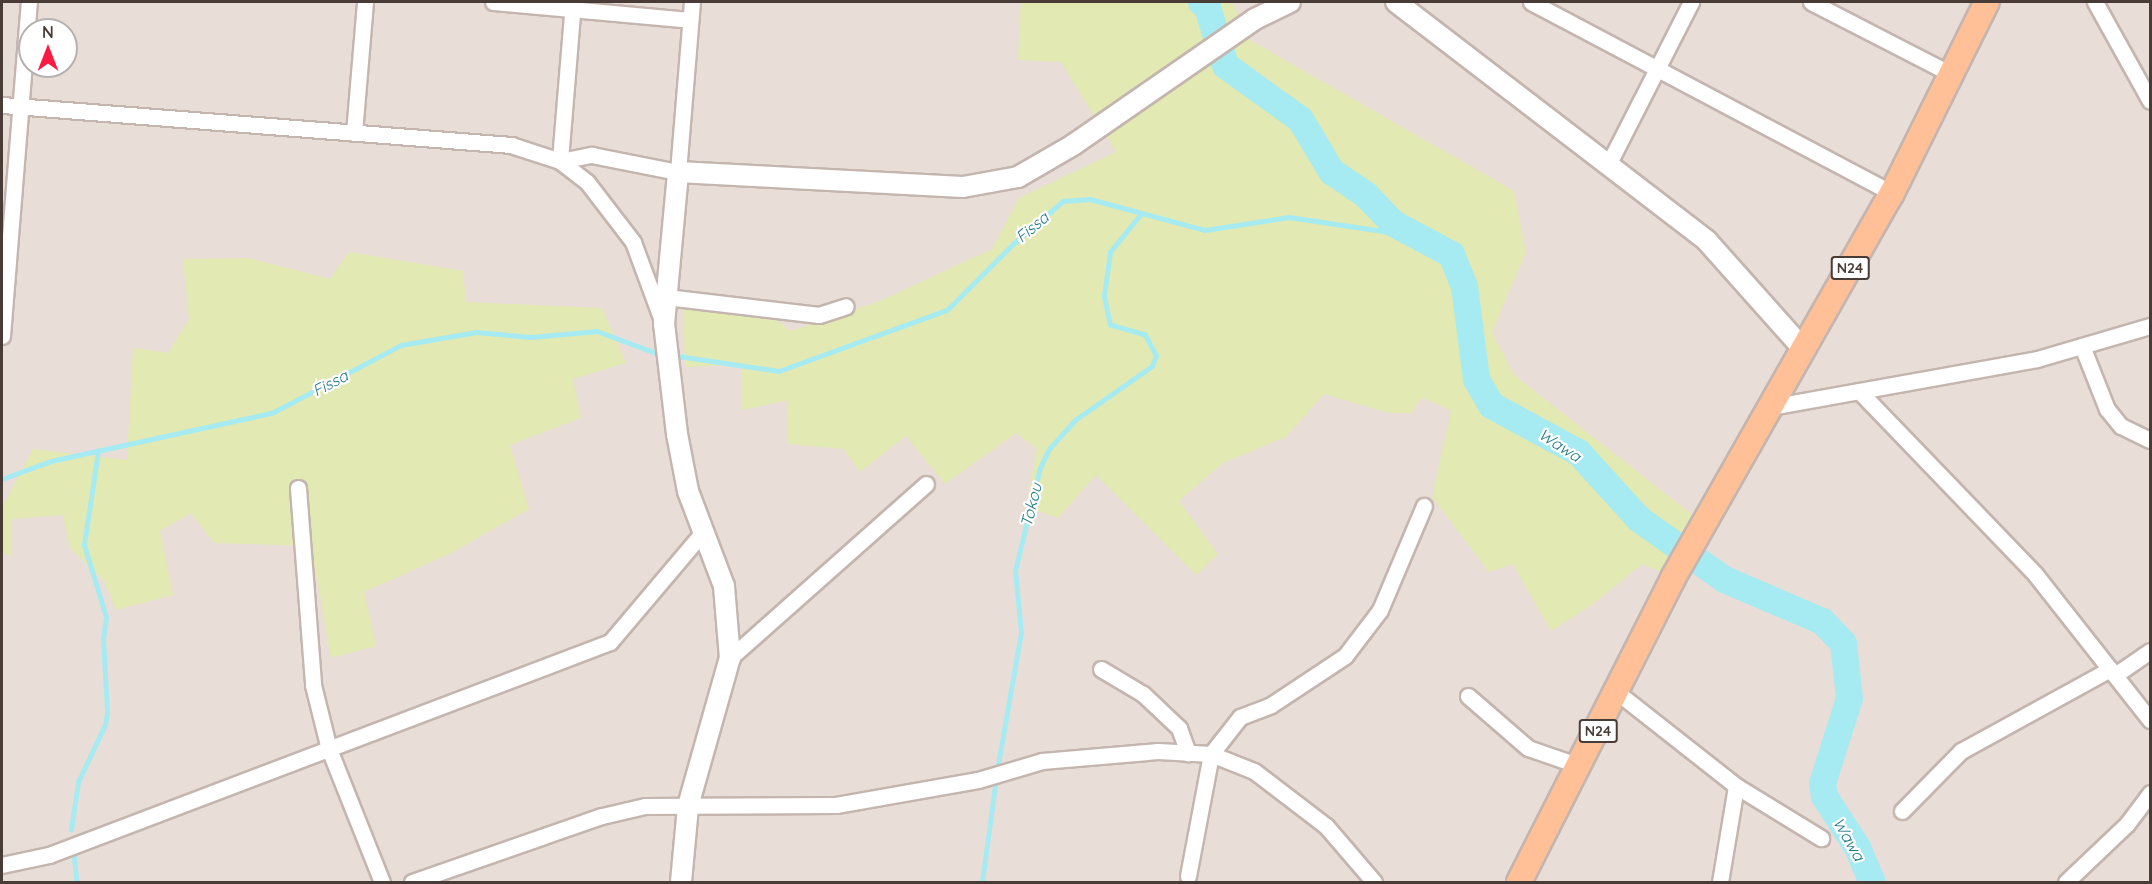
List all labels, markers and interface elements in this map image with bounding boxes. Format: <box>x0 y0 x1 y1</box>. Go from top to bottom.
north arrow <box>18 18 78 78</box>
text: N <box>42 22 54 42</box>
water label: Fissa <box>1012 208 1052 246</box>
road number: N24 <box>1830 257 1870 279</box>
water label: Fissa <box>309 366 351 400</box>
water label: Wawa <box>1535 424 1585 466</box>
water label: Tokou <box>1016 481 1046 529</box>
road number: N24 <box>1578 720 1618 742</box>
water label: Wawa <box>1829 814 1869 864</box>

